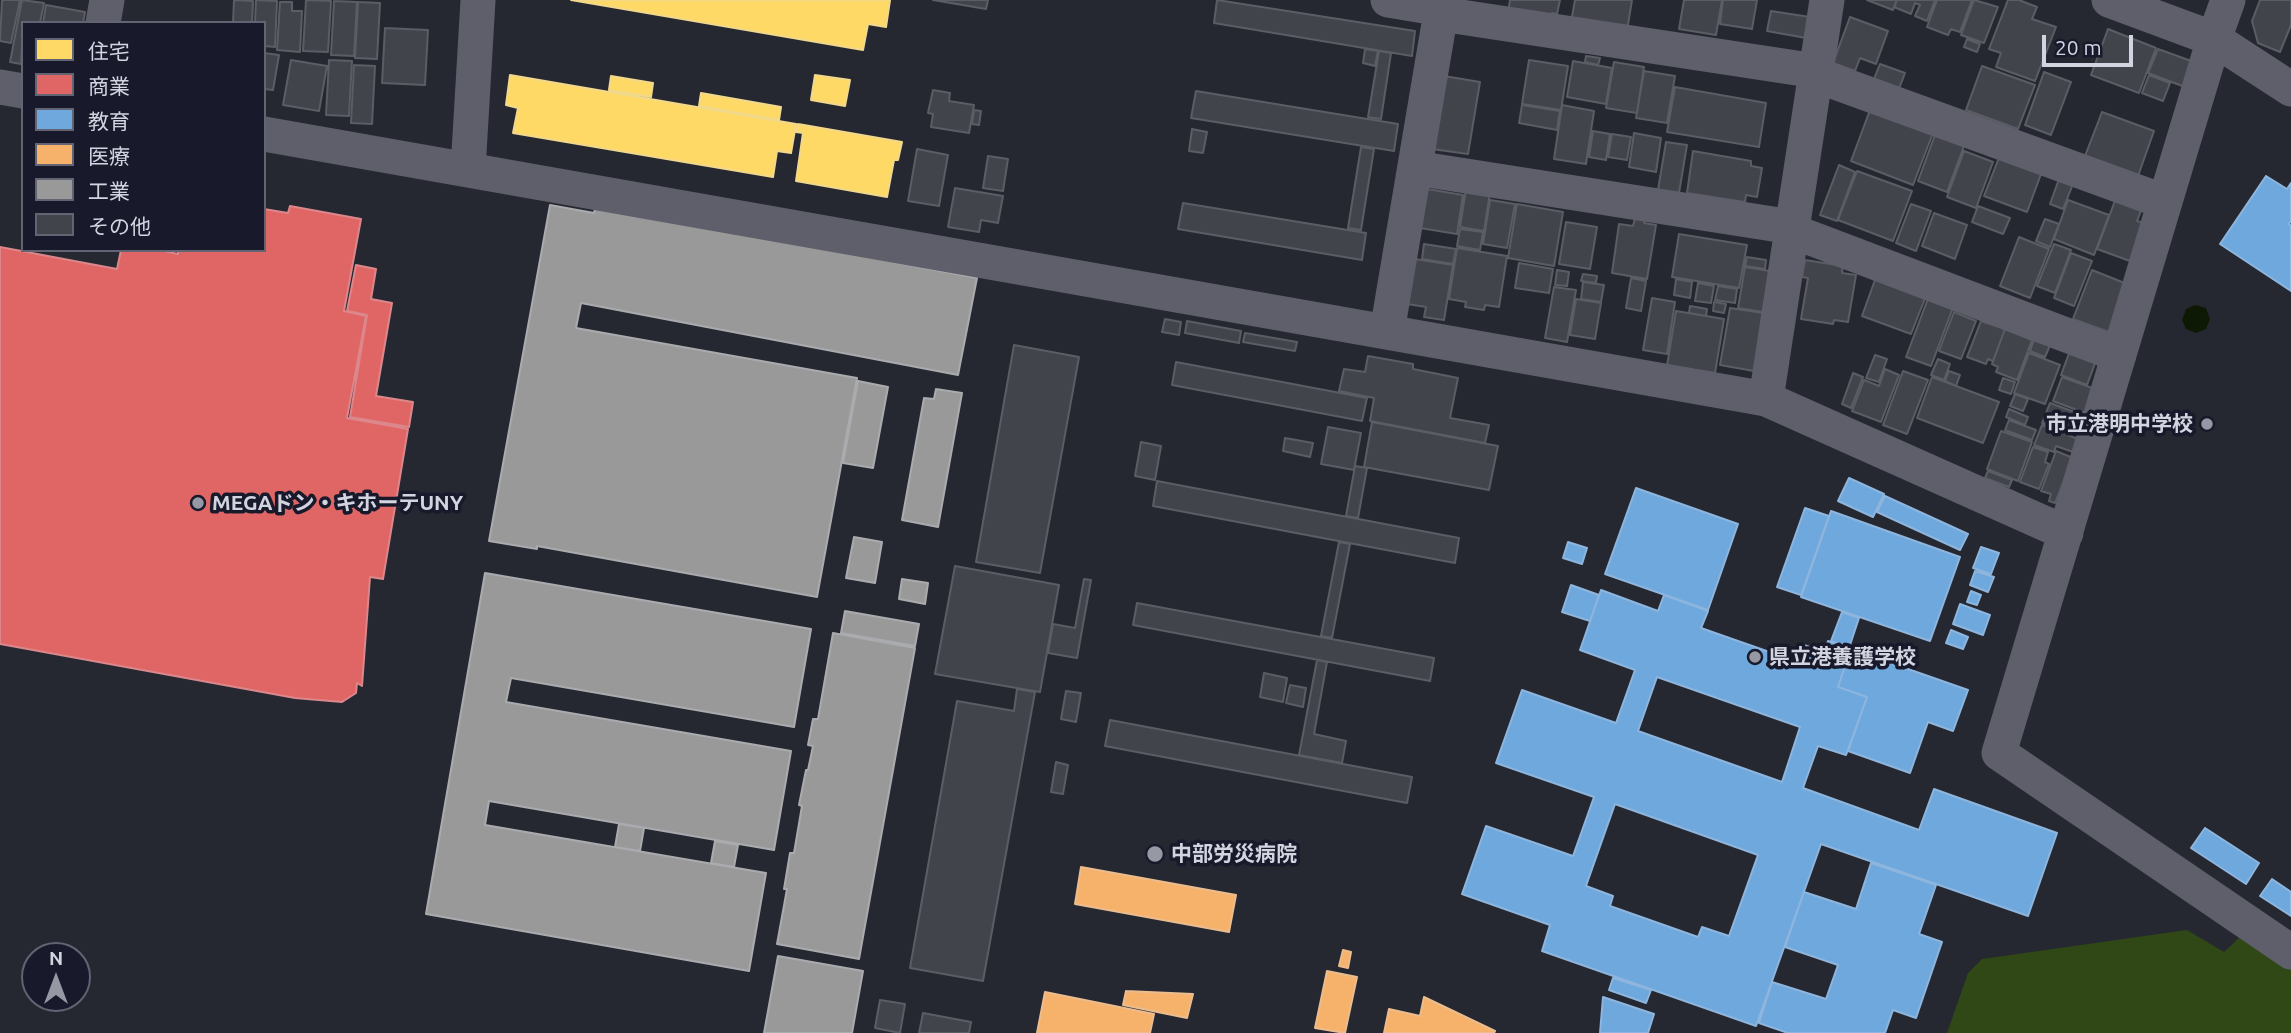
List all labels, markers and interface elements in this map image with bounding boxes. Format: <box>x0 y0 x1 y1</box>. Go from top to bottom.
legend <box>21 21 266 252</box>
scale bar <box>2046 21 2137 65</box>
text: 20 m <box>2055 35 2102 59</box>
text: 住宅 <box>88 39 130 63</box>
text: 商業 <box>88 74 130 98</box>
text: 教育 <box>88 109 130 133</box>
text: 医療 <box>88 144 130 168</box>
text: 工業 <box>88 179 130 203</box>
text: その他 <box>88 214 151 238</box>
place label: 市立港明中学校 <box>2046 411 2193 437</box>
marker: 市立港明中学校 <box>2199 416 2215 432</box>
place label: MEGAドン・キホーテUNY <box>212 490 463 516</box>
marker: MEGAドン・キホーテUNY <box>190 495 206 511</box>
place label: 県立港養護学校 <box>1769 644 1916 670</box>
marker: 県立港養護学校 <box>1747 649 1763 665</box>
place label: 中部労災病院 <box>1171 841 1297 867</box>
marker: 中部労災病院 <box>1145 844 1165 864</box>
north arrow <box>21 942 91 1012</box>
text: N <box>49 947 63 969</box>

